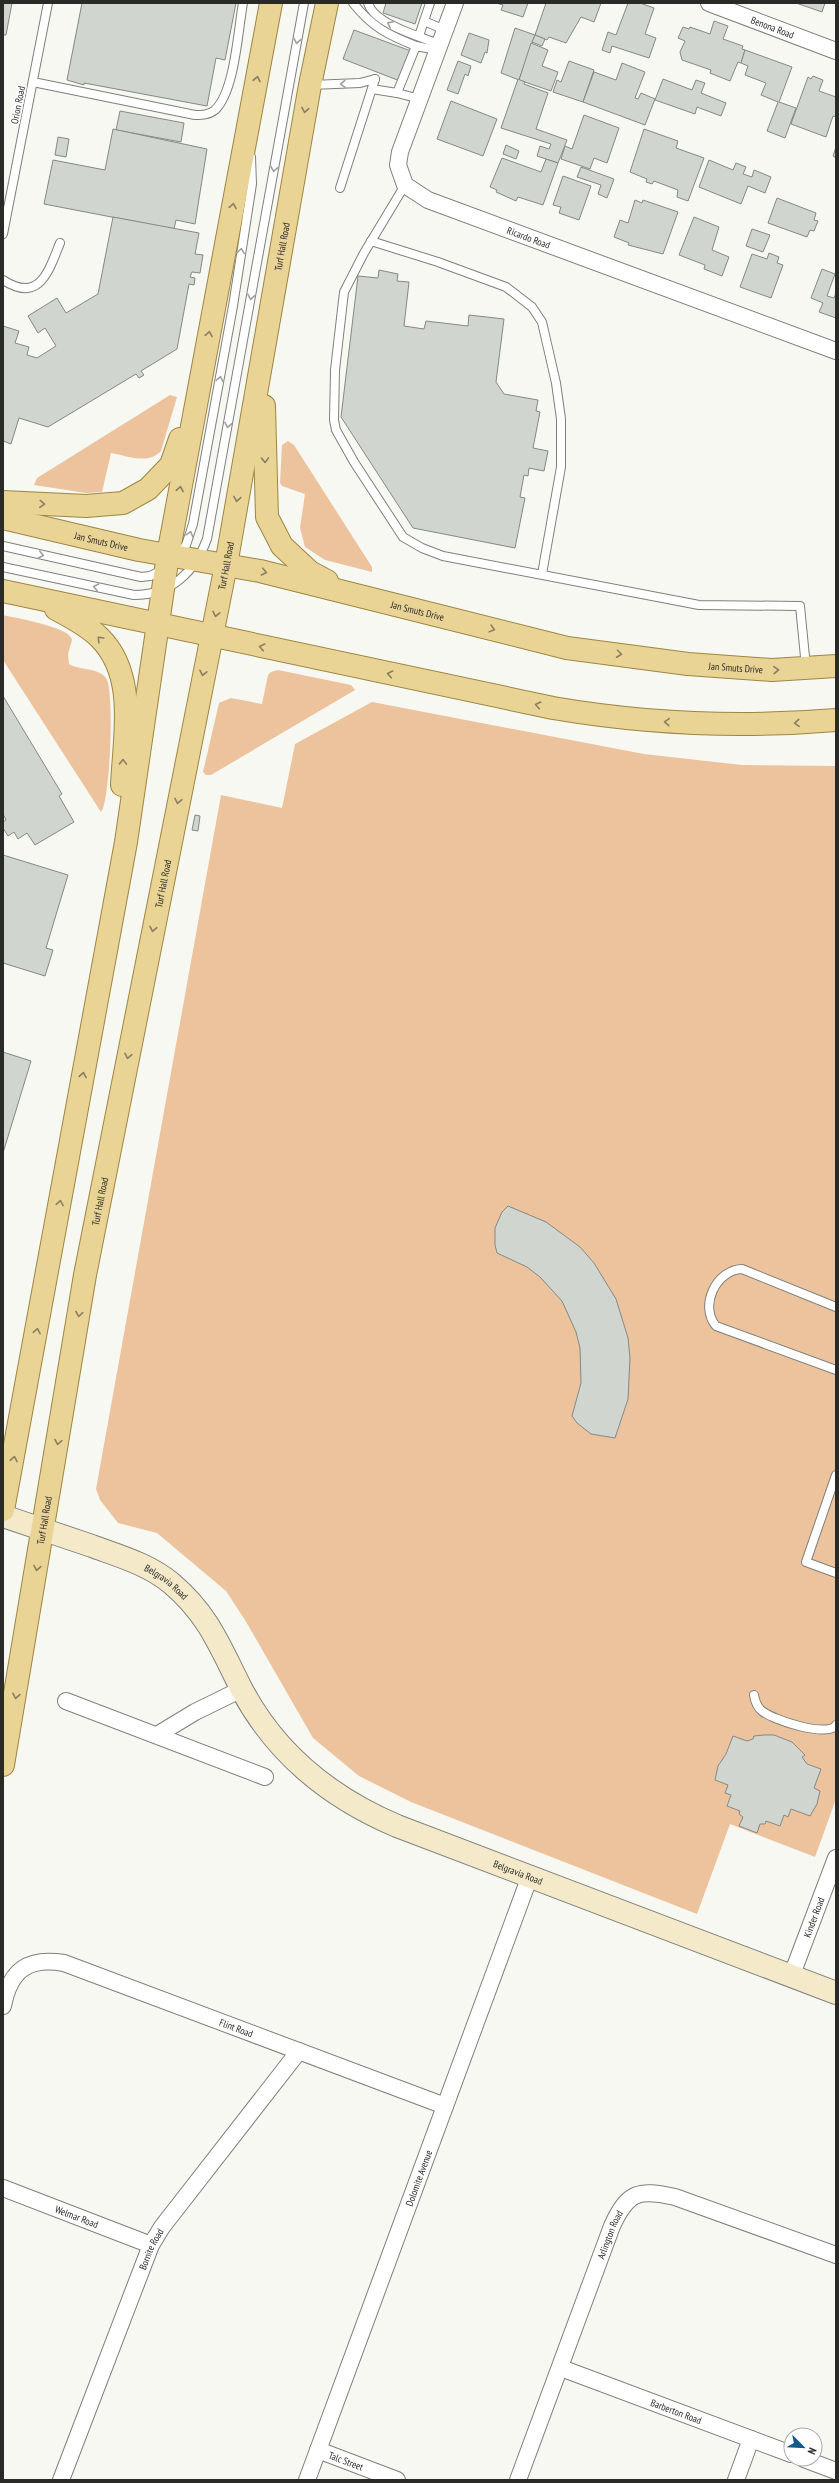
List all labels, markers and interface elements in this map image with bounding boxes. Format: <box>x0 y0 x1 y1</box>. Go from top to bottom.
street label: Benona Road <box>749 13 796 41</box>
one-way arrow <box>387 21 394 29</box>
one-way arrow <box>293 38 301 44</box>
one-way arrow <box>252 75 261 82</box>
one-way arrow <box>340 80 346 88</box>
street label: Orion Road <box>8 85 28 125</box>
one-way arrow <box>302 107 310 113</box>
one-way arrow <box>270 166 279 172</box>
one-way arrow <box>228 203 237 209</box>
street label: Turf Hall Road <box>271 221 292 272</box>
street label: Ricardo Road <box>505 223 552 251</box>
one-way arrow <box>236 247 245 254</box>
one-way arrow <box>247 294 256 300</box>
one-way arrow <box>205 331 213 337</box>
one-way arrow <box>215 376 223 382</box>
one-way arrow <box>224 422 232 428</box>
one-way arrow <box>260 457 269 463</box>
one-way arrow <box>175 486 184 493</box>
one-way arrow <box>234 496 242 503</box>
one-way arrow <box>39 499 45 508</box>
street label: Jan Smuts Drive <box>72 528 129 554</box>
one-way arrow <box>185 531 194 538</box>
street label: Turf Hall Road <box>215 541 236 591</box>
one-way arrow <box>38 550 44 558</box>
one-way arrow <box>261 568 267 576</box>
one-way arrow <box>93 583 99 592</box>
street label: Jan Smuts Drive <box>389 597 446 623</box>
one-way arrow <box>212 611 220 617</box>
one-way arrow <box>488 624 495 633</box>
one-way arrow <box>97 636 105 644</box>
one-way arrow <box>259 643 265 651</box>
one-way arrow <box>616 650 622 659</box>
street label: Jan Smuts Drive <box>707 659 763 676</box>
one-way arrow <box>773 666 779 674</box>
one-way arrow <box>200 670 208 677</box>
one-way arrow <box>386 670 393 678</box>
one-way arrow <box>535 702 542 710</box>
one-way arrow <box>664 718 670 726</box>
one-way arrow <box>794 718 800 727</box>
one-way arrow <box>119 759 127 765</box>
one-way arrow <box>174 798 183 804</box>
street label: Turf Hall Road <box>152 858 174 909</box>
one-way arrow <box>149 925 158 932</box>
one-way arrow <box>124 1053 133 1059</box>
one-way arrow <box>79 1072 87 1078</box>
street label: Turf Hall Road <box>89 1176 111 1226</box>
one-way arrow <box>55 1200 64 1206</box>
one-way arrow <box>75 1311 83 1317</box>
one-way arrow <box>32 1328 41 1334</box>
one-way arrow <box>54 1439 62 1445</box>
one-way arrow <box>9 1455 17 1462</box>
street label: Turf Hall Road <box>34 1495 54 1545</box>
street label: Belgravia Road <box>142 1561 191 1602</box>
one-way arrow <box>33 1565 42 1571</box>
one-way arrow <box>12 1693 20 1699</box>
street label: Belgravia Road <box>492 1857 544 1887</box>
street label: Kinder Road <box>800 1895 827 1939</box>
street label: Flint Road <box>218 2015 255 2040</box>
street label: Dolomite Avenue <box>402 2148 435 2208</box>
street label: Welmar Road <box>53 2202 100 2231</box>
street label: Arlington Road <box>594 2208 625 2261</box>
street label: Bornite Road <box>136 2226 166 2271</box>
street label: Barberton Road <box>649 2396 704 2427</box>
north arrow <box>783 2427 823 2467</box>
text: N <box>805 2446 820 2457</box>
street label: Talc Street <box>327 2448 366 2473</box>

